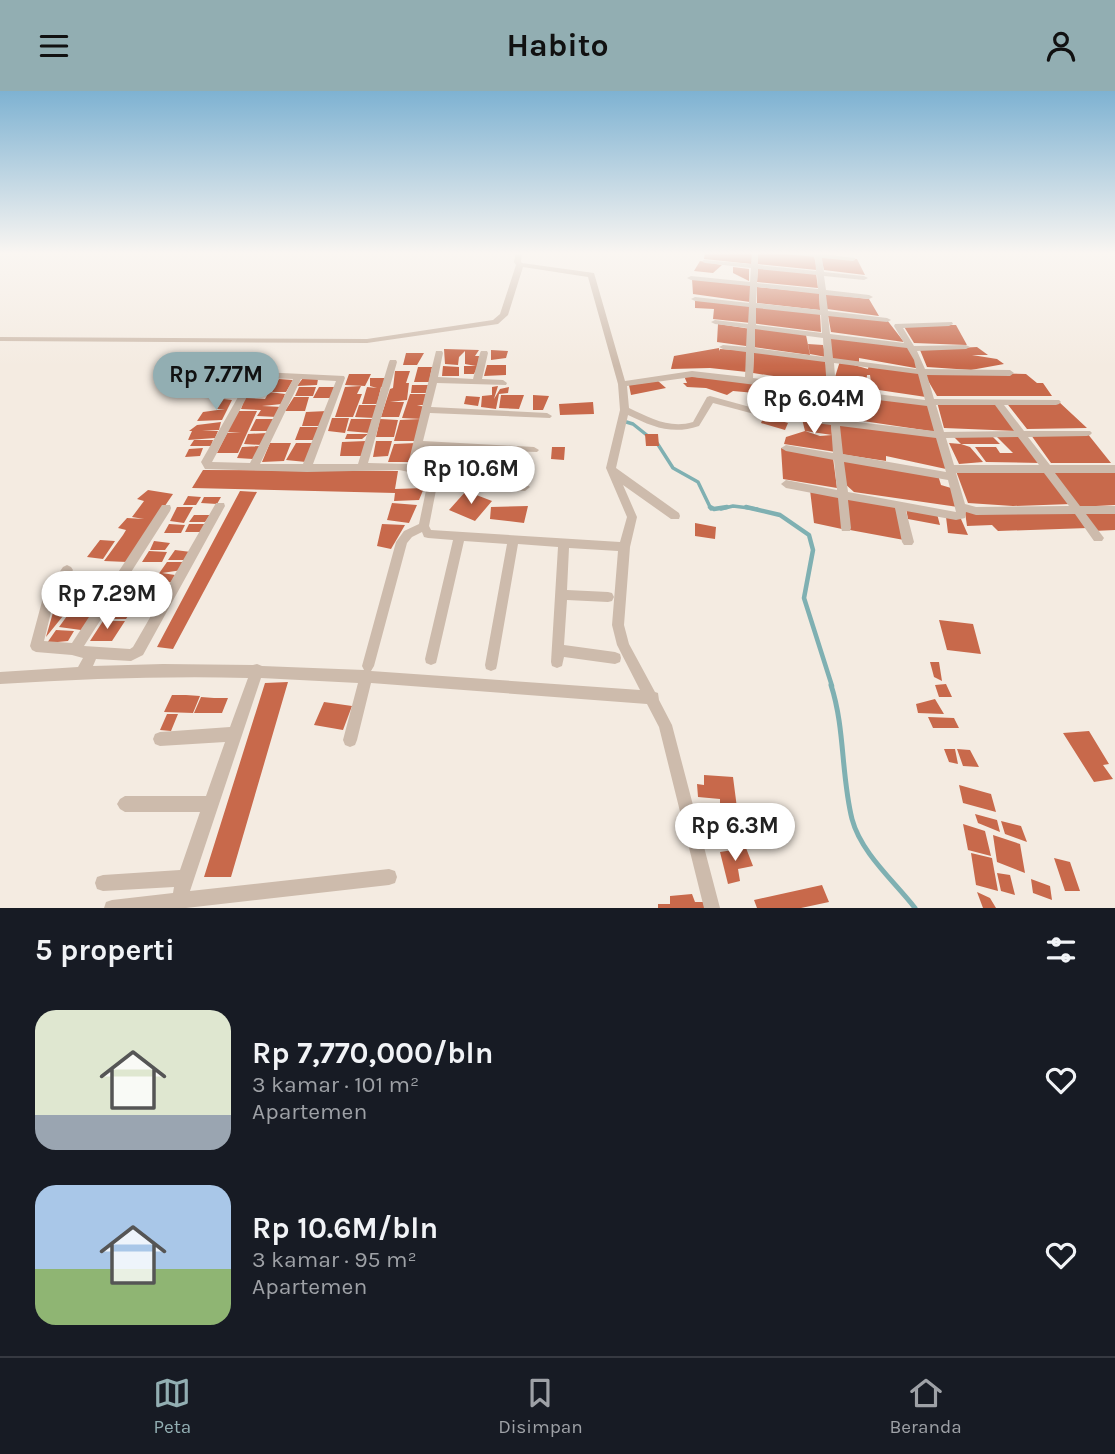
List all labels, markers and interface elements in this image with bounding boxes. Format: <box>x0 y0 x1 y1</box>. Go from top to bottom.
icon: menu <box>35 27 73 65</box>
text: Habito <box>506 27 609 64</box>
icon: person <box>1042 27 1080 65</box>
pin: Rp 7.77M <box>144 353 288 412</box>
text: Rp 7.77M <box>169 361 263 388</box>
pin: Rp 6.04M <box>742 377 886 436</box>
text: Rp 6.04M <box>763 385 865 412</box>
pin: Rp 10.6M <box>399 447 543 506</box>
text: Rp 10.6M <box>423 455 519 482</box>
pin: Rp 7.29M <box>35 571 179 631</box>
text: Rp 7.29M <box>57 580 157 607</box>
pin: Rp 6.3M <box>670 803 800 863</box>
text: Rp 6.3M <box>691 812 779 839</box>
icon: filters <box>1042 931 1080 969</box>
text: 5 properti <box>35 932 175 968</box>
text: Rp 7,770,000/bln <box>252 1035 493 1071</box>
icon: home <box>91 1038 175 1122</box>
icon: heart <box>1042 1061 1080 1099</box>
text: 3 kamar · 101 m² <box>252 1071 419 1098</box>
text: Apartemen <box>252 1098 367 1125</box>
text: Rp 10.6M/bln <box>252 1210 438 1246</box>
icon: home <box>91 1213 175 1297</box>
icon: heart <box>1042 1236 1080 1274</box>
text: 3 kamar · 95 m² <box>252 1246 417 1273</box>
text: Apartemen <box>252 1273 367 1300</box>
tab: Peta <box>153 1374 191 1438</box>
tab: Disimpan <box>498 1374 583 1438</box>
tab: Beranda <box>890 1374 962 1438</box>

